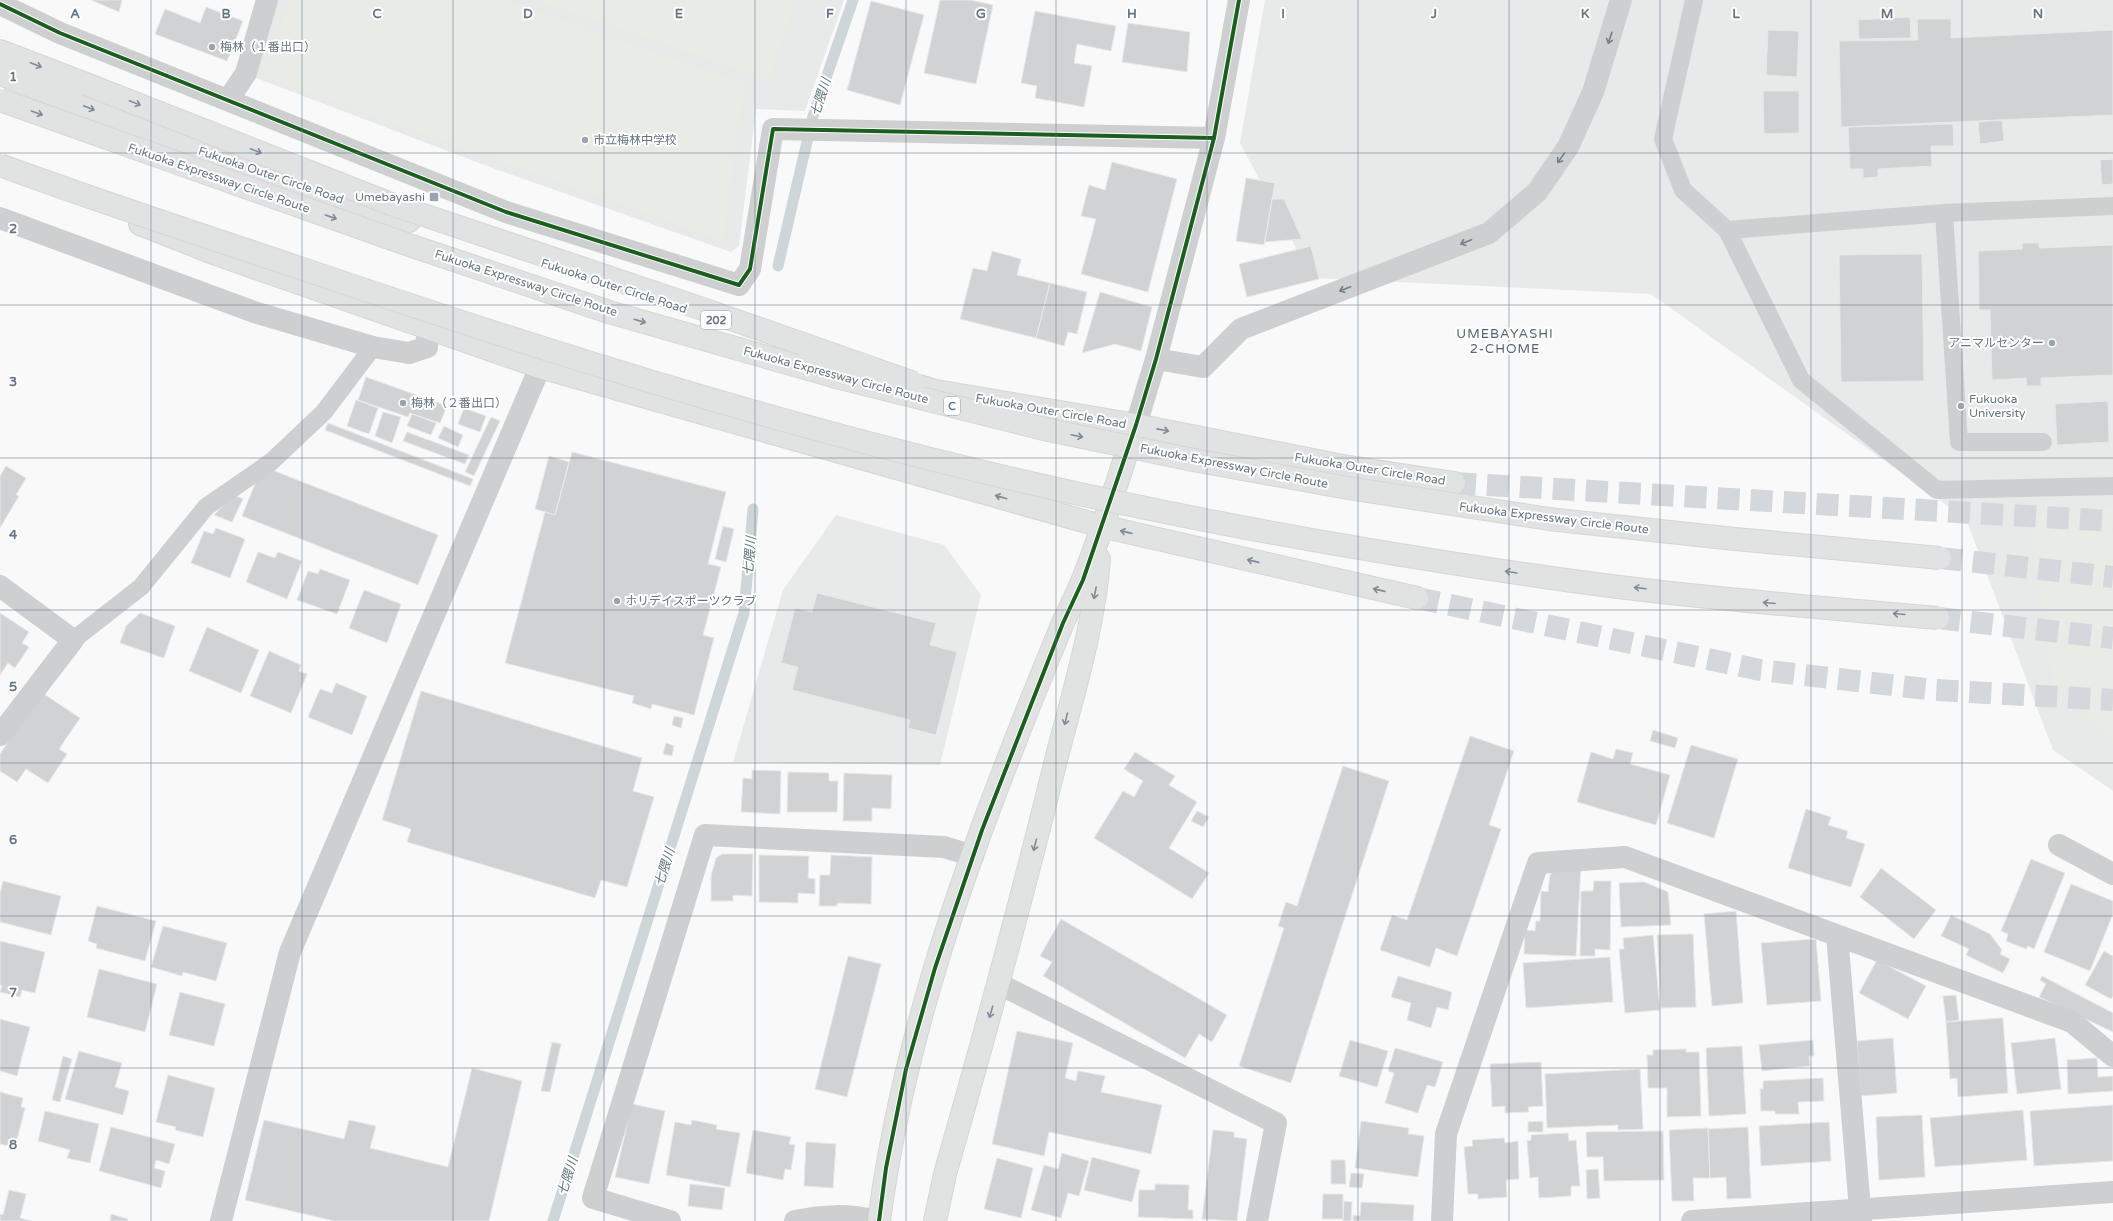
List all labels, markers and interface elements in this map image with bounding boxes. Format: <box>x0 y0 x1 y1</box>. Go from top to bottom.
text: A <box>70 6 80 22</box>
text: B <box>221 6 231 22</box>
text: C <box>372 6 382 22</box>
text: D <box>523 6 533 22</box>
text: E <box>675 6 683 22</box>
text: F <box>826 6 834 22</box>
text: G <box>976 6 986 22</box>
text: H <box>1127 6 1137 22</box>
text: I <box>1281 6 1285 22</box>
text: J <box>1430 6 1437 22</box>
text: K <box>1581 6 1590 22</box>
text: L <box>1732 6 1740 22</box>
text: M <box>1881 6 1893 22</box>
text: N <box>2033 6 2043 22</box>
one-way arrow <box>1606 31 1613 44</box>
place label: 梅林（１番出口） <box>220 40 316 54</box>
marker: 梅林（１番出口） <box>207 42 217 52</box>
one-way arrow <box>30 61 42 69</box>
text: 1 <box>9 69 17 85</box>
water label: 七隈川 <box>807 74 835 118</box>
one-way arrow <box>128 100 140 108</box>
one-way arrow <box>82 104 94 112</box>
one-way arrow <box>30 110 42 118</box>
place label: 市立梅林中学校 <box>593 133 677 147</box>
marker: 市立梅林中学校 <box>580 135 590 145</box>
street label: Fukuoka Expressway Circle Route <box>126 140 312 216</box>
street label: Fukuoka Outer Circle Road <box>196 144 346 206</box>
one-way arrow <box>249 147 261 155</box>
one-way arrow <box>1557 152 1565 163</box>
place label: Umebayashi <box>355 190 425 204</box>
marker: Umebayashi <box>428 191 440 203</box>
one-way arrow <box>324 214 336 222</box>
text: 2 <box>9 221 17 237</box>
one-way arrow <box>1461 239 1473 247</box>
street label: Fukuoka Expressway Circle Route <box>433 247 619 319</box>
street label: Fukuoka Outer Circle Road <box>539 256 689 316</box>
one-way arrow <box>1340 286 1352 294</box>
road number: 202 <box>701 311 731 329</box>
one-way arrow <box>633 318 646 325</box>
district label: UMEBAYASHI 2-CHOME <box>1456 326 1554 357</box>
place label: アニマルセンター <box>1948 336 2044 350</box>
marker: アニマルセンター <box>2047 338 2057 348</box>
street label: Fukuoka Expressway Circle Route <box>742 344 930 407</box>
text: 3 <box>9 374 17 390</box>
street label: Fukuoka Outer Circle Road <box>975 391 1127 431</box>
place label: Fukuoka University <box>1969 392 2026 420</box>
place label: 梅林（２番出口） <box>411 396 507 410</box>
road number: C <box>944 397 960 415</box>
marker: 梅林（２番出口） <box>398 398 408 408</box>
marker: Fukuoka University <box>1956 401 1966 411</box>
one-way arrow <box>1156 427 1169 435</box>
one-way arrow <box>1070 432 1083 440</box>
street label: Fukuoka Expressway Circle Route <box>1139 441 1329 491</box>
street label: Fukuoka Outer Circle Road <box>1293 450 1447 488</box>
one-way arrow <box>994 493 1007 500</box>
street label: Fukuoka Expressway Circle Route <box>1458 499 1650 537</box>
text: 4 <box>9 527 18 543</box>
one-way arrow <box>1120 527 1133 535</box>
water label: 七隈川 <box>740 534 760 576</box>
one-way arrow <box>1247 556 1260 564</box>
one-way arrow <box>1505 568 1518 576</box>
one-way arrow <box>1373 585 1386 593</box>
one-way arrow <box>1634 585 1647 592</box>
one-way arrow <box>1091 586 1099 599</box>
place label: ホリデイスポーツクラブ <box>625 594 756 608</box>
marker: ホリデイスポーツクラブ <box>612 596 622 606</box>
one-way arrow <box>1763 599 1776 606</box>
one-way arrow <box>1893 611 1906 618</box>
text: 5 <box>9 679 17 695</box>
one-way arrow <box>1062 712 1069 725</box>
text: 6 <box>9 832 17 848</box>
one-way arrow <box>1031 839 1038 852</box>
water label: 七隈川 <box>652 844 679 888</box>
text: 7 <box>9 985 17 1001</box>
one-way arrow <box>987 1005 994 1018</box>
text: 8 <box>9 1137 17 1153</box>
water label: 七隈川 <box>555 1153 582 1197</box>

